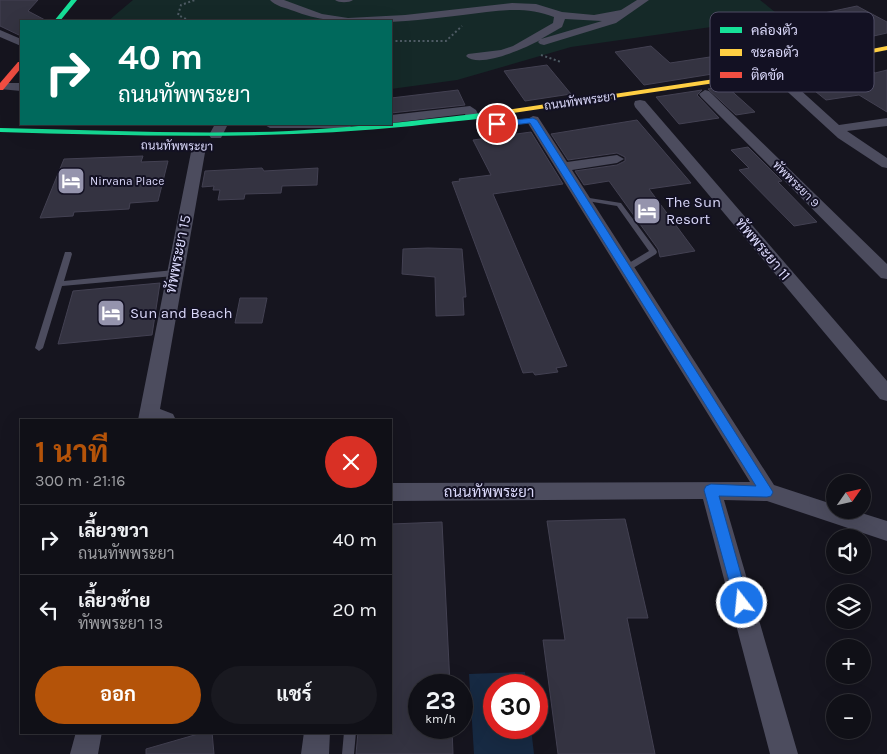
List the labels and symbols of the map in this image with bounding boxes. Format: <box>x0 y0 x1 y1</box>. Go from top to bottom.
legend <box>710 12 874 92</box>
text: คล่องตัว <box>751 22 798 39</box>
text: ชะลอตัว <box>751 44 799 61</box>
text: ติดขัด <box>751 67 784 84</box>
street label: ถนนทัพพระยา <box>543 89 617 113</box>
pin <box>476 103 518 145</box>
street label: ถนนทัพพระยา <box>141 138 213 154</box>
street label: ทัพพระยา 9 <box>770 158 822 210</box>
hotel icon: Nirvana Place <box>56 166 86 196</box>
place label: Nirvana Place <box>90 174 164 188</box>
place label: The Sun Resort <box>666 193 721 228</box>
hotel icon: The Sun Resort <box>632 196 662 226</box>
street label: ทัพพระยา 15 <box>162 213 194 295</box>
street label: ทัพพระยา 11 <box>732 214 794 284</box>
hotel icon: Sun and Beach <box>96 298 126 328</box>
place label: Sun and Beach <box>130 304 233 322</box>
north arrow <box>826 474 871 519</box>
street label: ถนนทัพพระยา <box>444 483 534 501</box>
position arrow <box>715 576 767 628</box>
speed limit sign: 30 <box>483 674 548 739</box>

